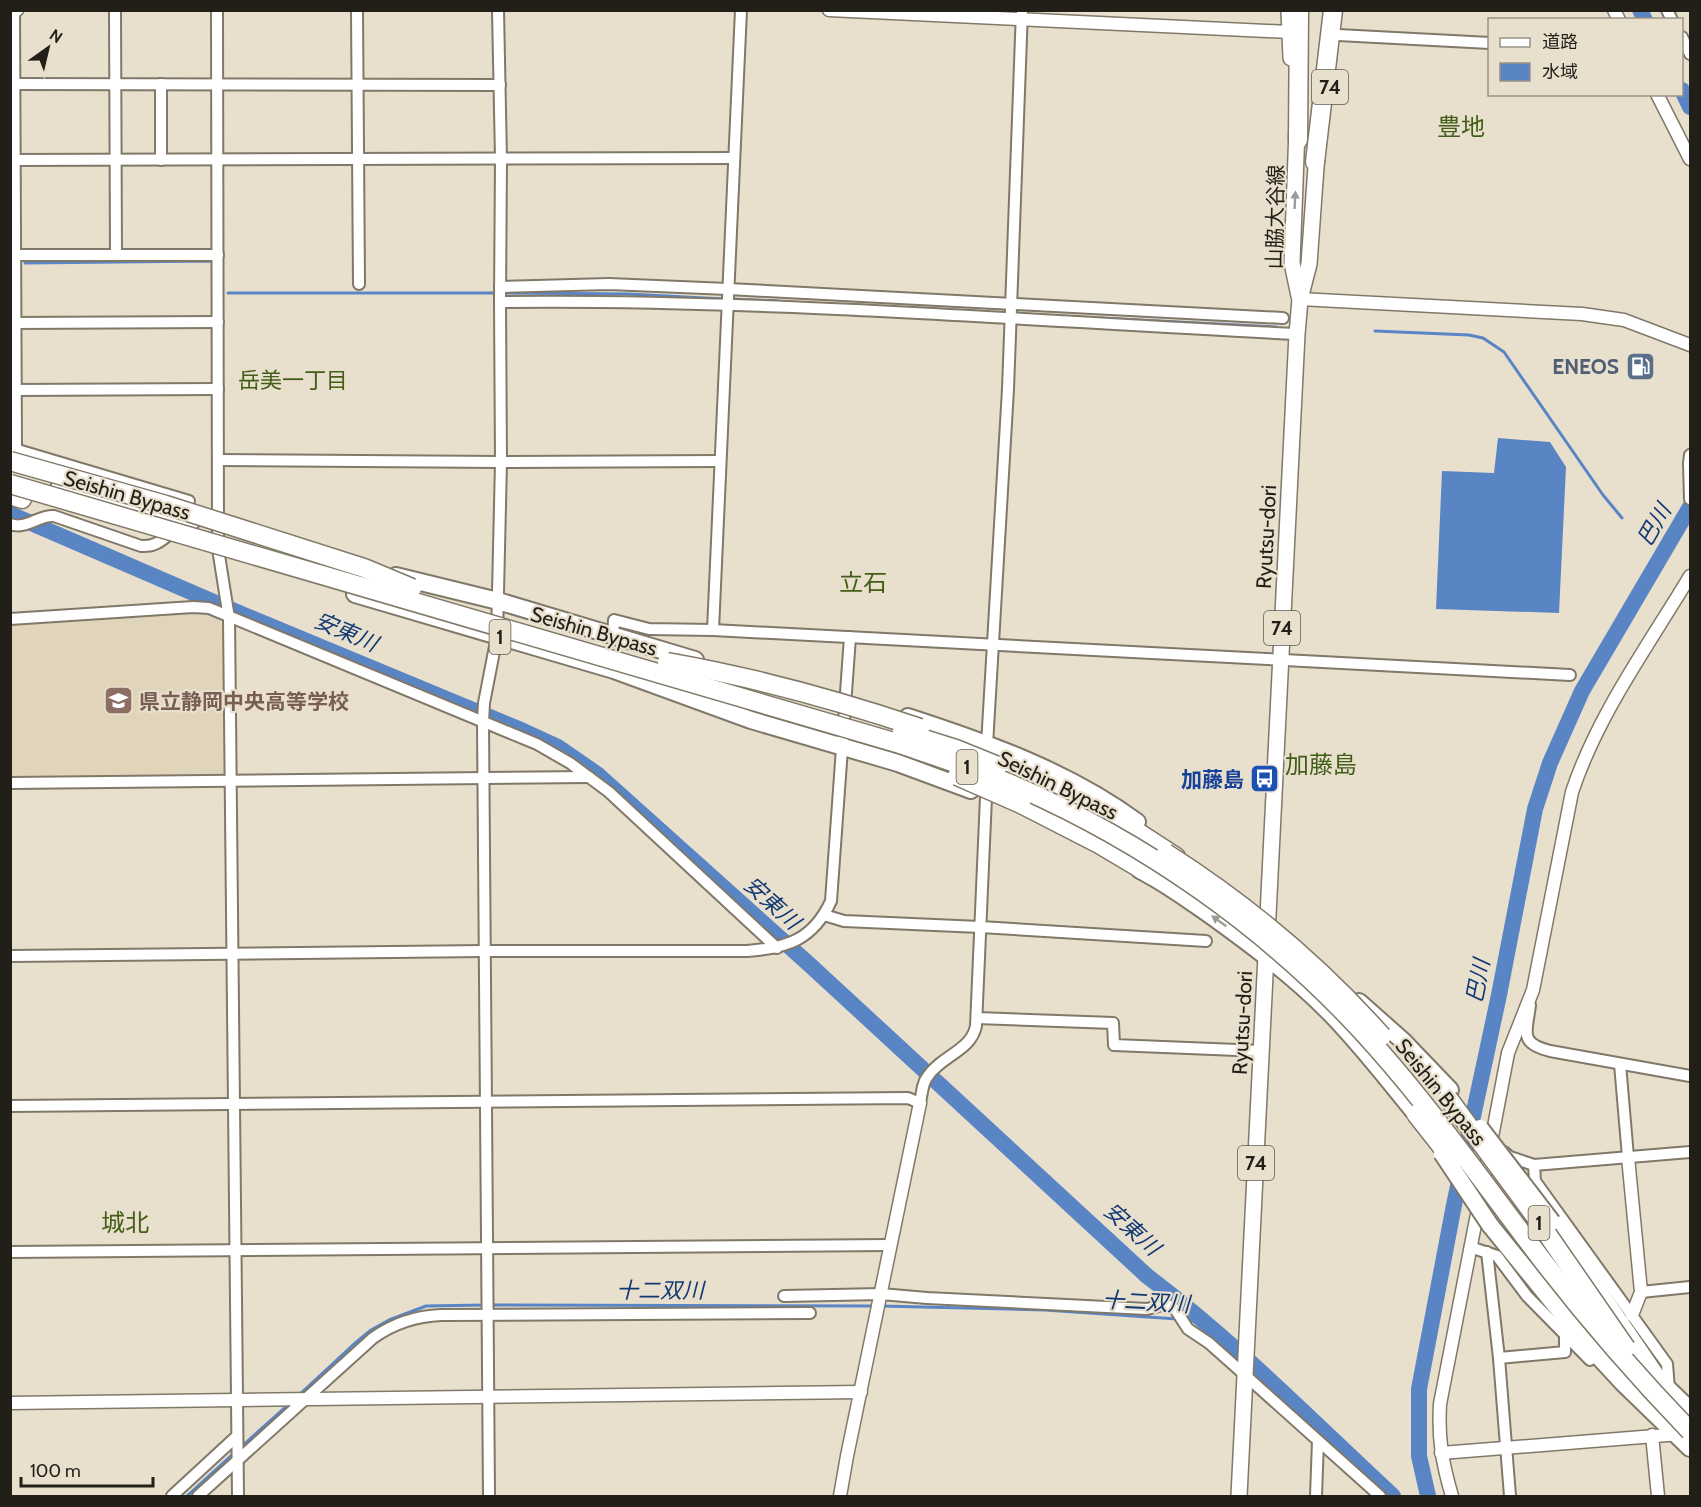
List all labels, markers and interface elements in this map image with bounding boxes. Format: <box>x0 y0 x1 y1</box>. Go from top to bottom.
north arrow <box>18 18 78 78</box>
legend <box>1488 18 1683 96</box>
text: N <box>46 25 66 47</box>
text: 道路 <box>1542 31 1578 53</box>
text: 水域 <box>1542 61 1578 83</box>
road number: 74 <box>1312 70 1348 104</box>
district label: 豊地 <box>1437 112 1485 141</box>
street label: 山脇大谷線 <box>1262 164 1288 270</box>
one-way arrow <box>1290 190 1300 209</box>
fuel station icon: ENEOS <box>1624 350 1656 382</box>
place label: ENEOS <box>1552 354 1619 379</box>
district label: 岳美一丁目 <box>238 367 348 394</box>
street label: Seishin Bypass <box>61 465 193 525</box>
street label: Ryutsu-dori <box>1251 484 1281 590</box>
water label: 巴川 <box>1631 497 1678 551</box>
district label: 立石 <box>839 568 887 597</box>
street label: Seishin Bypass <box>528 601 660 661</box>
water label: 安東川 <box>310 607 383 658</box>
road number: 74 <box>1264 611 1300 645</box>
road number: 1 <box>490 620 510 654</box>
school or university icon: 県立静岡中央高等学校 <box>102 685 134 717</box>
place label: 県立静岡中央高等学校 <box>139 689 349 714</box>
street label: Seishin Bypass <box>994 745 1122 825</box>
road number: 1 <box>956 750 978 784</box>
district label: 加藤島 <box>1285 750 1357 779</box>
bus stop icon: 加藤島 <box>1249 763 1281 795</box>
place label: 加藤島 <box>1181 767 1244 792</box>
water label: 安東川 <box>738 871 807 936</box>
one-way arrow <box>1211 916 1226 928</box>
water label: 巴川 <box>1461 955 1496 1005</box>
street label: Ryutsu-dori <box>1227 970 1257 1076</box>
street label: Seishin Bypass <box>1390 1033 1492 1151</box>
road number: 74 <box>1238 1146 1274 1180</box>
water label: 安東川 <box>1098 1197 1167 1262</box>
road number: 1 <box>1528 1206 1550 1240</box>
district label: 城北 <box>101 1208 149 1237</box>
water label: 十二双川 <box>616 1277 706 1304</box>
water label: 十二双川 <box>1101 1286 1193 1318</box>
scale bar <box>21 1450 153 1488</box>
text: 100 m <box>30 1460 81 1482</box>

